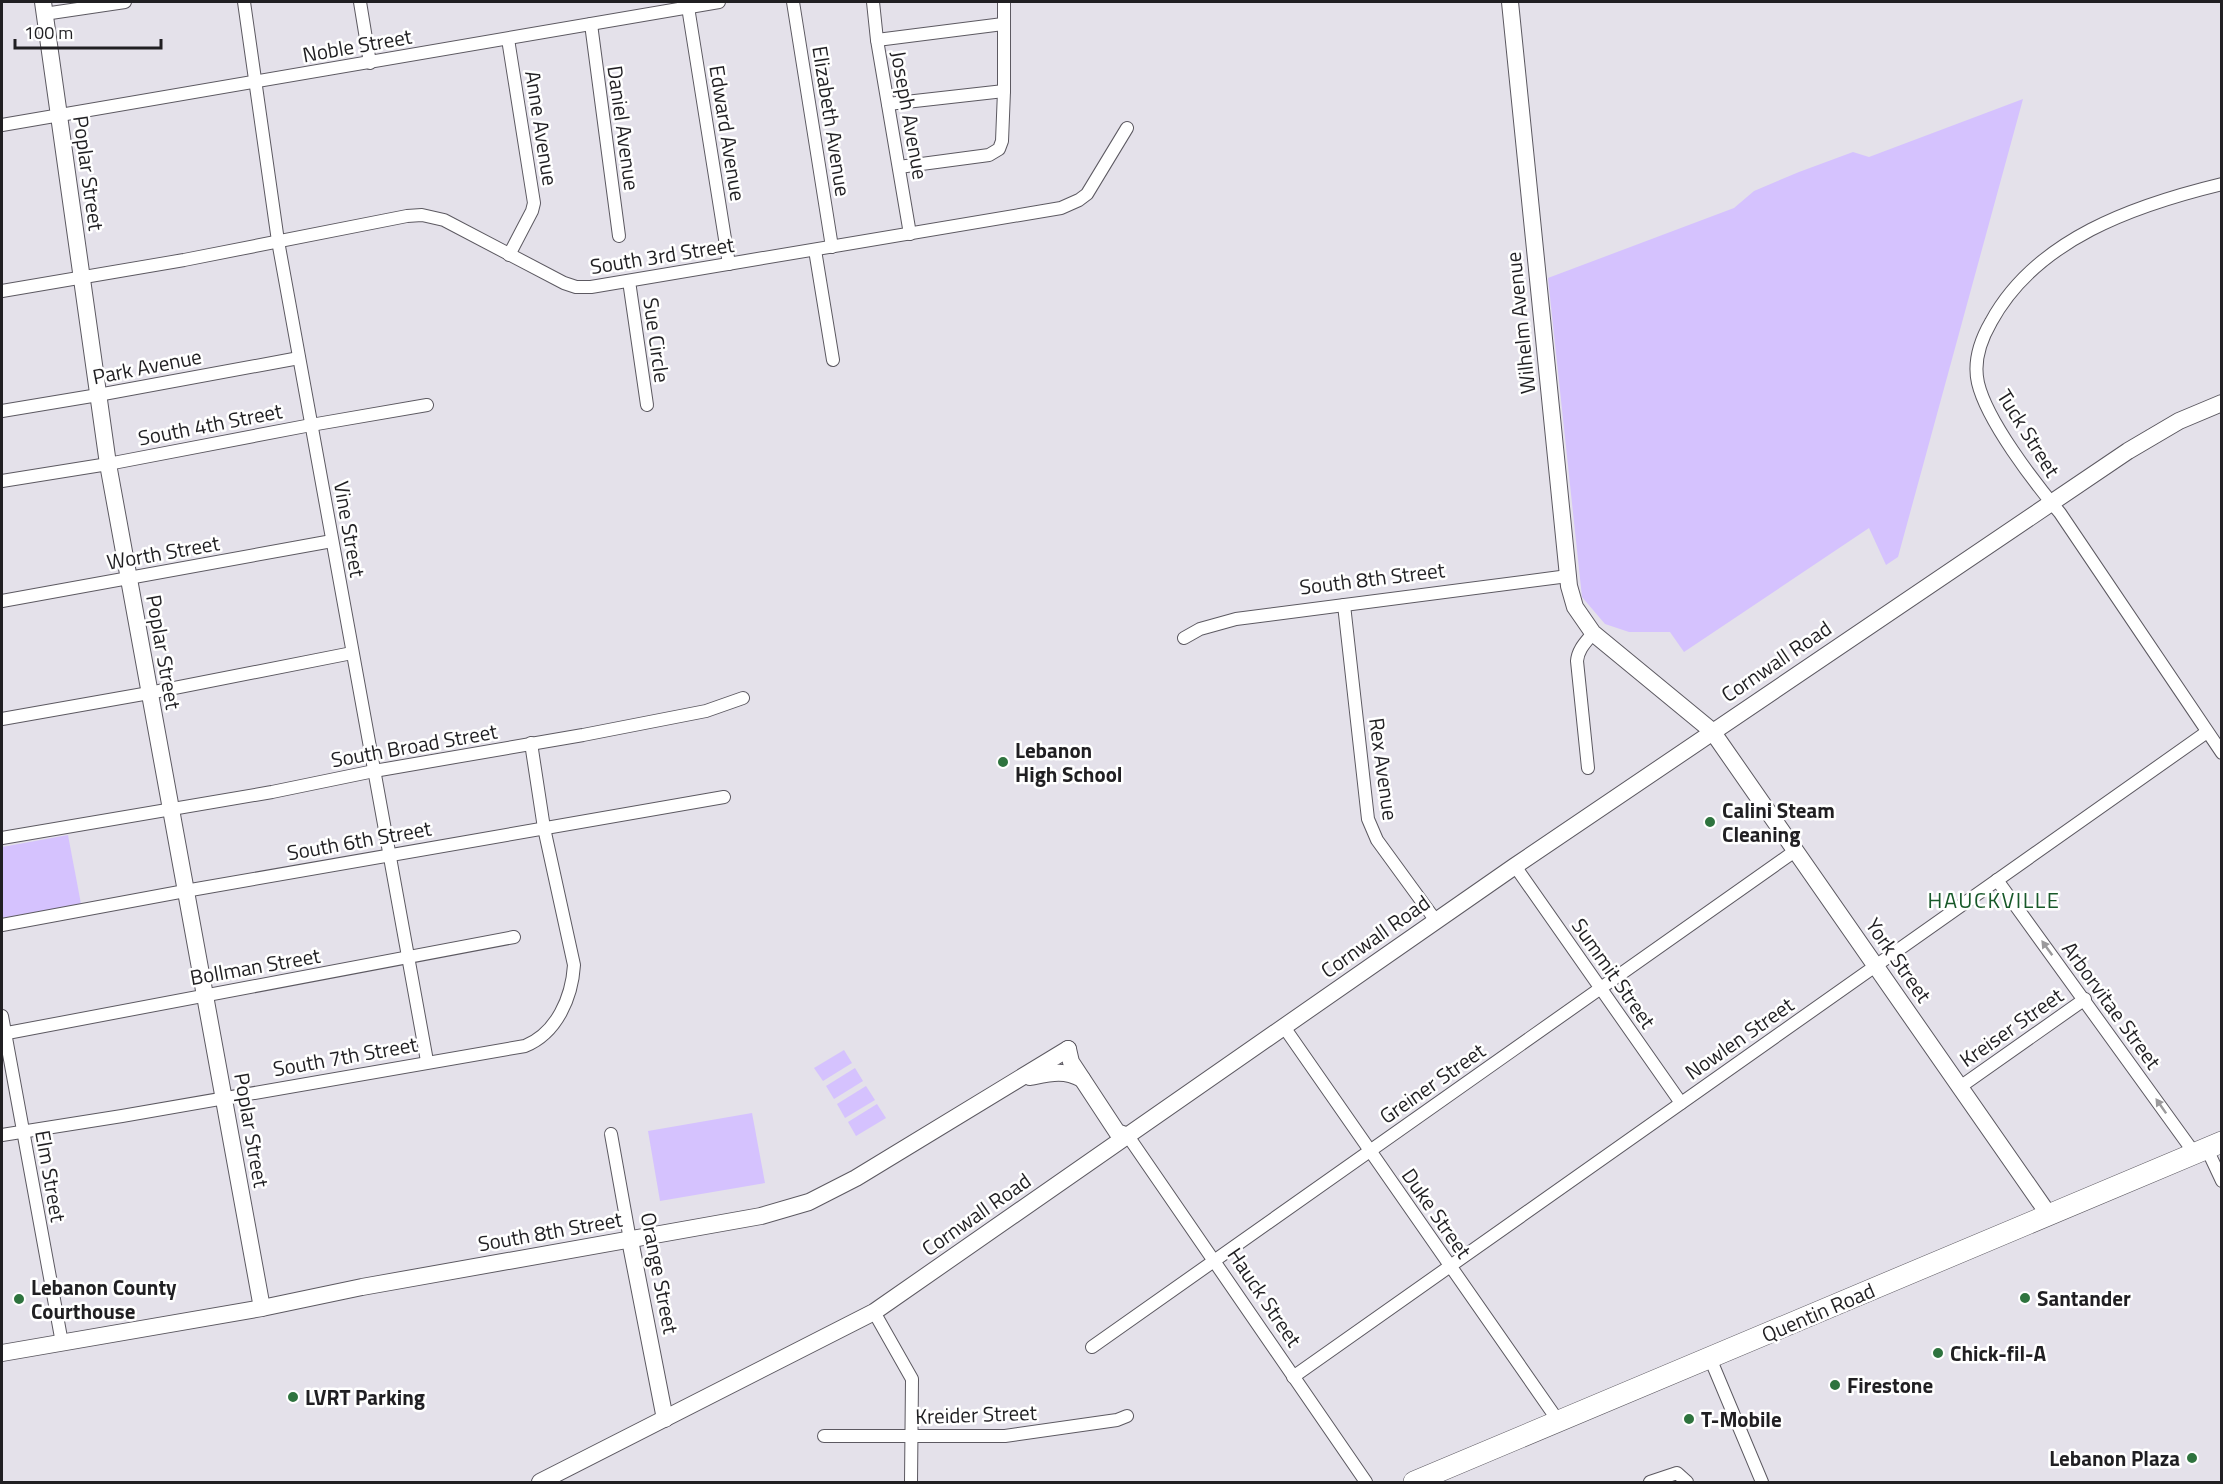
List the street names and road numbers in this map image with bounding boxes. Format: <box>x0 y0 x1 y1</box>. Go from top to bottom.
street label: Noble Street <box>300 20 415 70</box>
street label: Elizabeth Avenue <box>804 44 860 198</box>
street label: Joseph Avenue <box>883 48 937 182</box>
street label: Edward Avenue <box>701 63 755 203</box>
street label: Daniel Avenue <box>599 64 649 192</box>
street label: Anne Avenue <box>517 68 567 188</box>
street label: Poplar Street <box>65 113 113 233</box>
street label: South 3rd Street <box>588 228 737 282</box>
street label: Wilhelm Avenue <box>1497 250 1543 396</box>
street label: Sue Circle <box>635 295 679 385</box>
street label: Park Avenue <box>90 340 204 392</box>
street label: Tuck Street <box>1989 383 2069 484</box>
street label: South 4th Street <box>135 394 285 454</box>
street label: Vine Street <box>326 478 374 580</box>
street label: Worth Street <box>104 526 223 578</box>
street label: South 8th Street <box>1298 553 1447 603</box>
street label: Poplar Street <box>138 592 190 712</box>
street label: Cornwall Road <box>1714 612 1838 710</box>
street label: South Broad Street <box>328 715 500 775</box>
street label: Rex Avenue <box>1361 716 1407 822</box>
street label: South 6th Street <box>284 811 434 868</box>
street label: Cornwall Road <box>1314 886 1436 986</box>
street label: Summit Street <box>1564 911 1664 1035</box>
street label: York Street <box>1858 911 1940 1009</box>
street label: Arborvitae Street <box>2055 934 2170 1076</box>
street label: Bollman Street <box>187 939 323 993</box>
street label: Kreiser Street <box>1952 979 2070 1075</box>
street label: Nowlen Street <box>1678 988 1801 1087</box>
street label: South 7th Street <box>270 1027 420 1084</box>
street label: Greiner Street <box>1372 1034 1492 1131</box>
street label: Poplar Street <box>226 1070 278 1190</box>
street label: Elm Street <box>27 1128 75 1225</box>
street label: Duke Street <box>1394 1161 1480 1265</box>
street label: Cornwall Road <box>915 1164 1037 1264</box>
street label: South 8th Street <box>475 1202 625 1259</box>
street label: Orange Street <box>633 1210 688 1337</box>
street label: Hauck Street <box>1220 1241 1310 1354</box>
street label: Quentin Road <box>1756 1274 1880 1350</box>
street label: Kreider Street <box>915 1396 1038 1432</box>

